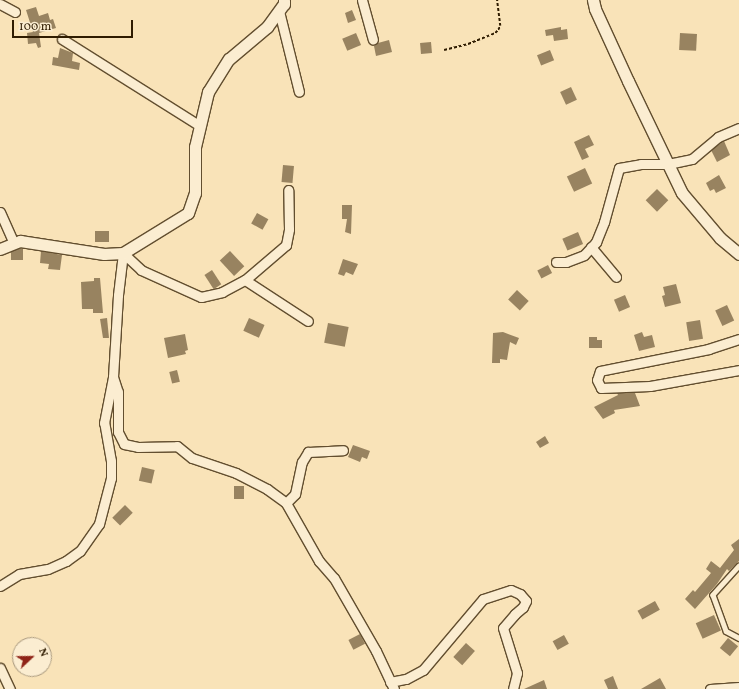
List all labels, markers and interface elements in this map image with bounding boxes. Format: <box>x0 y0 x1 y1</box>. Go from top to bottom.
scale bar <box>14 12 135 38</box>
text: 100 m <box>19 19 51 35</box>
north arrow <box>12 637 52 677</box>
text: N <box>34 646 51 659</box>

